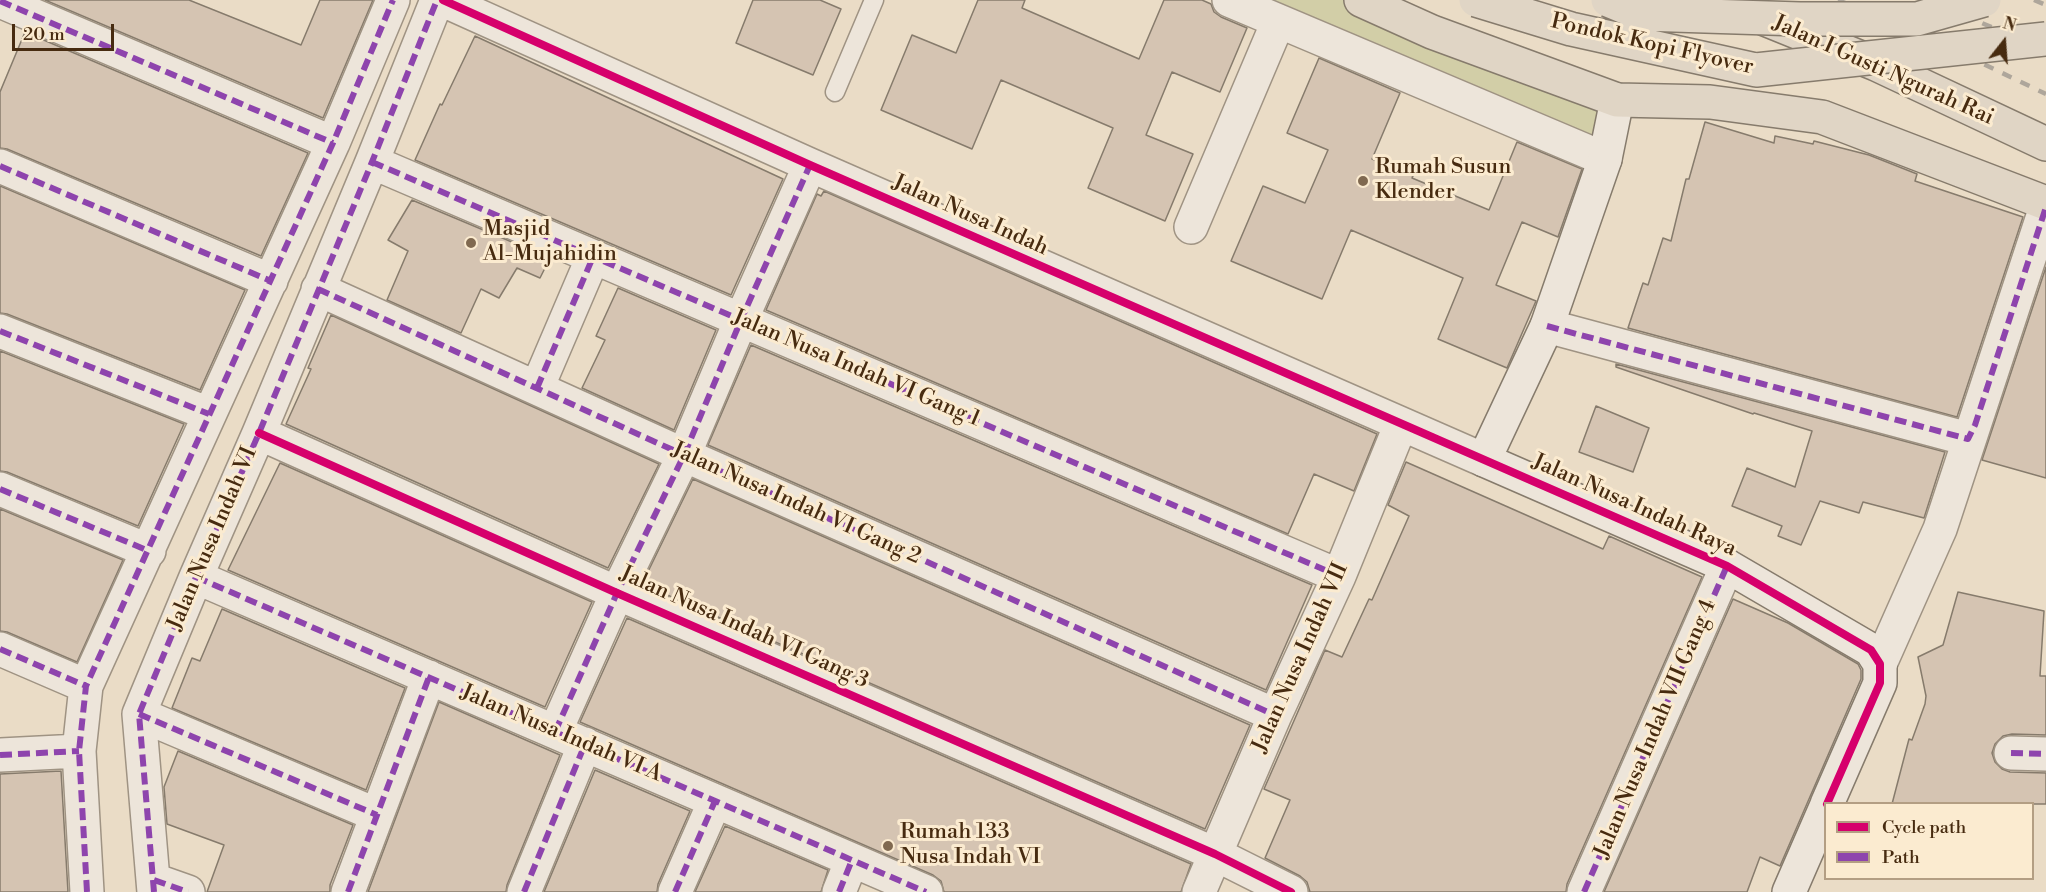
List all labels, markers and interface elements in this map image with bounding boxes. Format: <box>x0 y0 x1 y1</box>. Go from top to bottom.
street label: Pondok Kopi Flyover <box>1548 9 1756 81</box>
street label: Jalan I Gusti Ngurah Rai <box>1768 10 1998 132</box>
scale bar <box>15 12 117 50</box>
north arrow <box>1974 12 2034 72</box>
text: N <box>2000 13 2018 36</box>
text: 20 m <box>23 23 65 46</box>
place label: Rumah Susun Klender <box>1375 155 1511 206</box>
street label: Jalan Nusa Indah <box>888 170 1052 262</box>
marker: Rumah Susun Klender <box>1356 174 1370 188</box>
place label: Masjid Al-Mujahidin <box>483 217 617 268</box>
marker: Masjid Al-Mujahidin <box>464 236 478 250</box>
street label: Jalan Nusa Indah VI Gang 1 <box>728 305 984 433</box>
street label: Jalan Nusa Indah VI Gang 2 <box>667 437 925 571</box>
street label: Jalan Nusa Indah VI <box>162 443 264 635</box>
street label: Jalan Nusa Indah Raya <box>1528 449 1740 563</box>
street label: Jalan Nusa Indah VII <box>1247 559 1355 757</box>
street label: Jalan Nusa Indah VI Gang 3 <box>616 561 872 695</box>
street label: Jalan Nusa Indah VII Gang 4 <box>1589 596 1723 862</box>
street label: Jalan Nusa Indah VI A <box>456 680 666 788</box>
legend <box>1824 802 2034 880</box>
text: Cycle path <box>1882 816 1966 839</box>
place label: Rumah 133 Nusa Indah VI <box>900 820 1041 872</box>
marker: Rumah 133 Nusa Indah VI <box>881 839 895 853</box>
text: Path <box>1882 846 1920 869</box>

